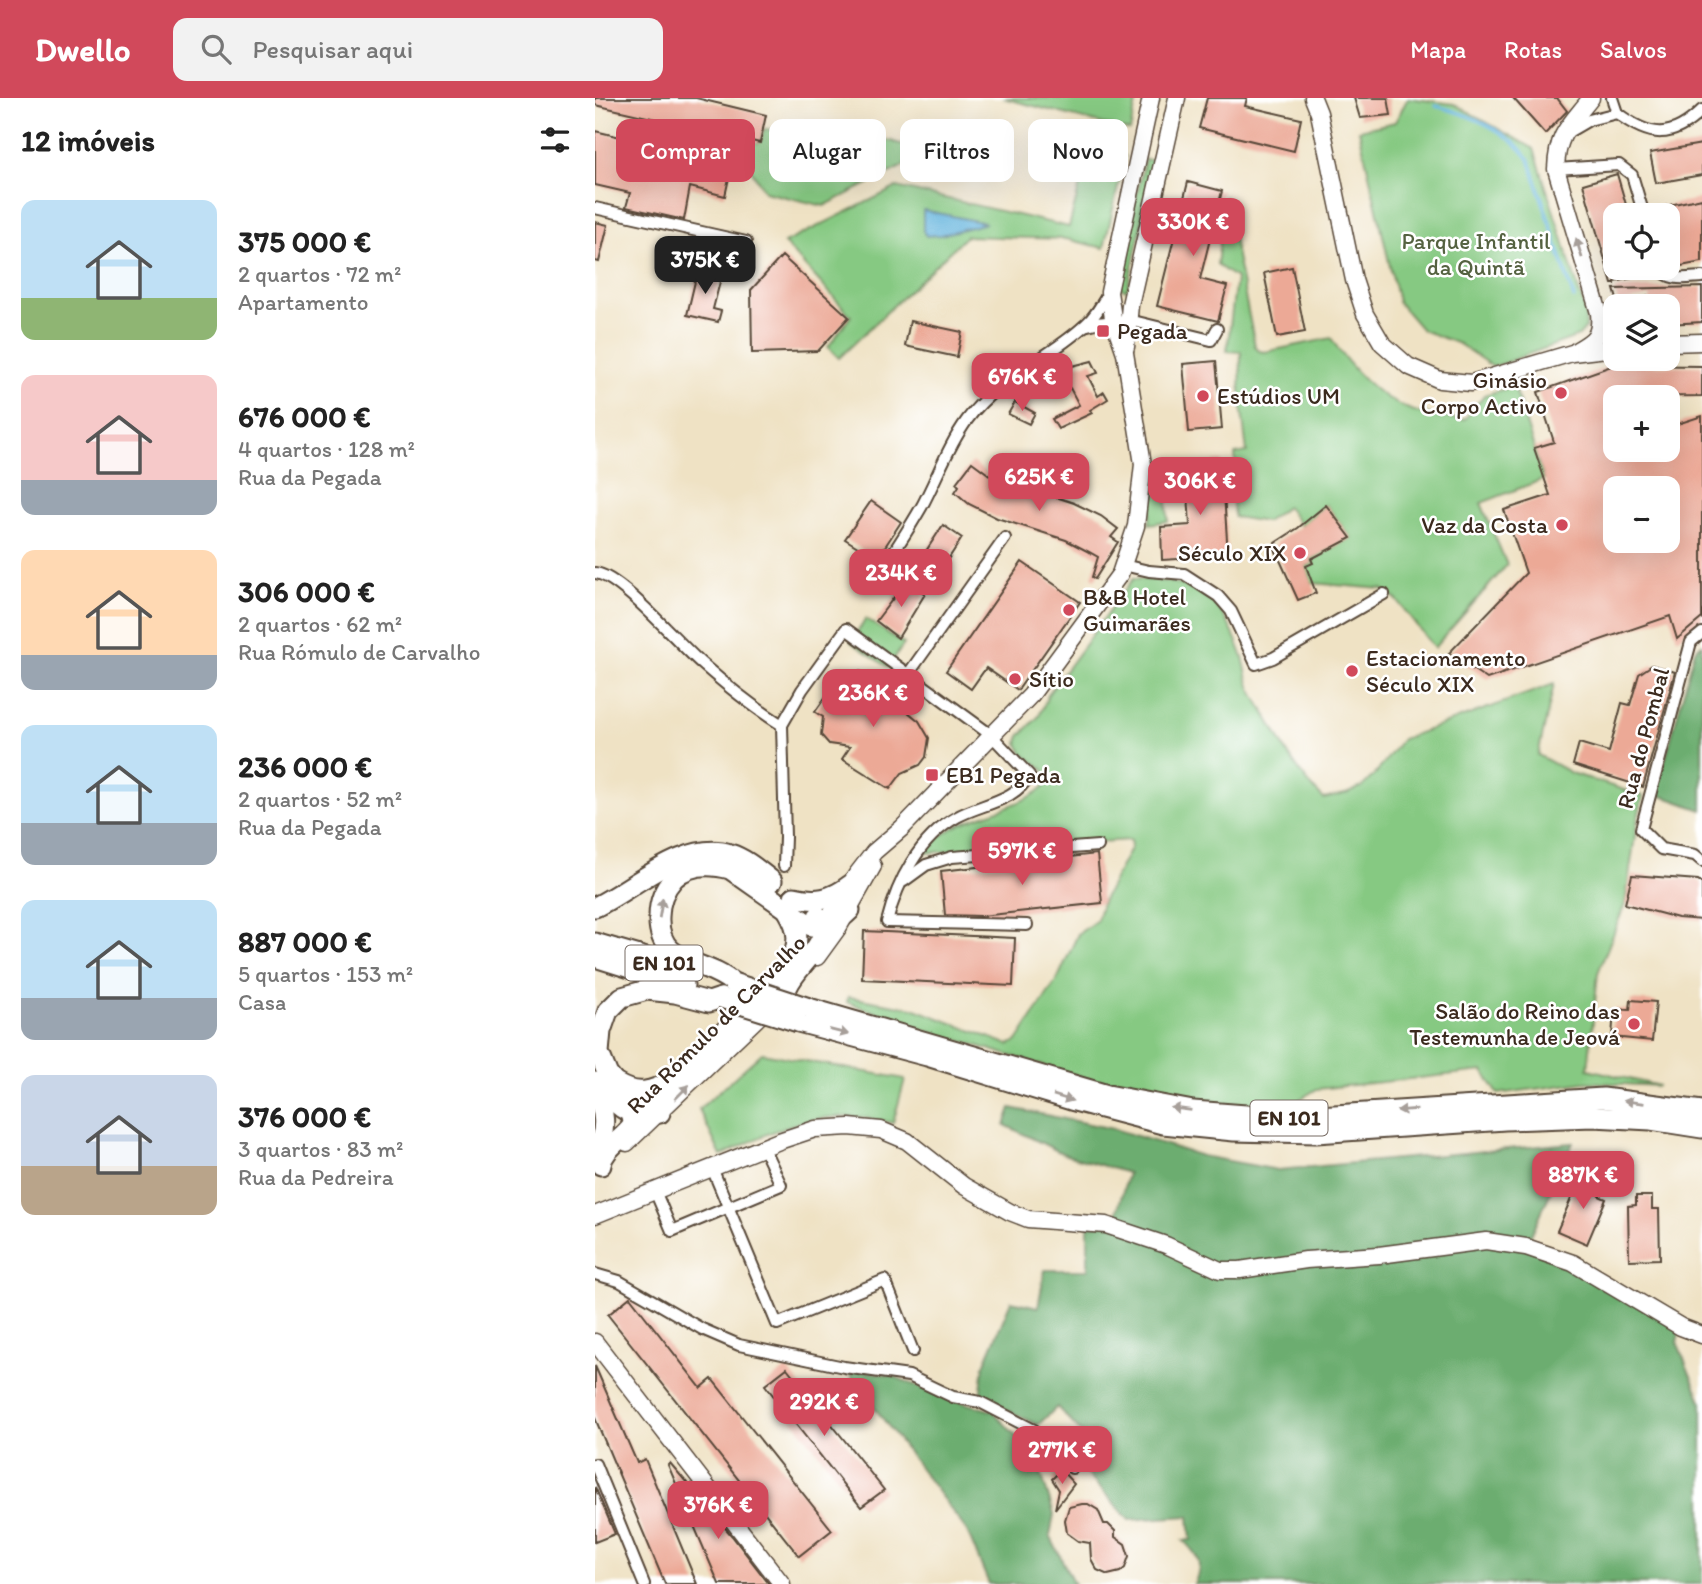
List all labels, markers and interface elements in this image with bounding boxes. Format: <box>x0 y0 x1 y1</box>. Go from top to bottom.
search box <box>173 18 663 81</box>
text: Dwello <box>35 30 131 69</box>
icon: search <box>197 30 235 68</box>
text: Pesquisar aqui <box>253 33 413 65</box>
text: Mapa <box>1410 35 1466 64</box>
text: Rotas <box>1504 35 1562 64</box>
text: Salvos <box>1600 35 1667 64</box>
chip: Comprar <box>616 119 755 182</box>
chip: Alugar <box>769 119 886 182</box>
chip: Filtros <box>900 119 1014 182</box>
chip: Novo <box>1028 119 1128 182</box>
icon: filters <box>536 121 574 159</box>
text: 12 imóveis <box>21 122 155 159</box>
pin: 330K € <box>1136 198 1250 258</box>
map controls <box>1603 203 1680 553</box>
button: locate <box>1603 203 1680 280</box>
text: 330K € <box>1157 207 1229 235</box>
text: 375 000 € <box>238 223 371 260</box>
park label: Parque Infantil da Quintã <box>1401 227 1551 281</box>
icon: home <box>77 228 161 312</box>
pin: 375K € <box>648 236 762 296</box>
one-way arrow <box>1573 237 1583 258</box>
text: 375K € <box>670 245 740 273</box>
text: 2 quartos · 72 m² <box>238 260 401 288</box>
text: Apartamento <box>238 288 369 316</box>
button: layers <box>1603 294 1680 371</box>
place label: Pegada <box>1117 317 1188 345</box>
marker: Pegada <box>1095 323 1111 339</box>
pin: 676K € <box>965 354 1079 413</box>
text: 676K € <box>988 362 1056 390</box>
place label: Ginásio Corpo Activo <box>1421 366 1547 420</box>
place label: Estúdios UM <box>1217 382 1340 410</box>
marker: Ginásio Corpo Activo <box>1553 385 1569 401</box>
button: + <box>1603 385 1680 462</box>
marker: Estúdios UM <box>1195 388 1211 404</box>
text: 676 000 € <box>238 398 371 435</box>
icon: home <box>77 403 161 487</box>
text: 4 quartos · 128 m² <box>238 435 415 463</box>
pin: 625K € <box>982 454 1096 513</box>
pin: 306K € <box>1143 458 1257 517</box>
text: 625K € <box>1004 462 1074 490</box>
text: Rua da Pegada <box>238 463 382 491</box>
text: 306K € <box>1164 466 1236 494</box>
button: − <box>1603 476 1680 553</box>
place label: Vaz da Costa <box>1421 511 1548 539</box>
marker: Vaz da Costa <box>1554 517 1570 533</box>
place label: Século XIX <box>1178 539 1286 567</box>
marker: Século XIX <box>1292 545 1308 561</box>
pin: 234K € <box>844 550 958 609</box>
text: 234K € <box>865 558 937 586</box>
text: 306 000 € <box>238 573 375 610</box>
icon: home <box>77 578 161 662</box>
place label: B&B Hotel Guimarães <box>1083 583 1191 637</box>
marker: B&B Hotel Guimarães <box>1061 602 1077 618</box>
text: 2 quartos · 62 m² <box>238 610 402 638</box>
text: Rua Rómulo de Carvalho <box>238 638 480 666</box>
place label: Estacionamento Século XIX <box>1366 644 1526 698</box>
marker: Estacionamento Século XIX <box>1344 663 1360 679</box>
street label: Rua do Pombal <box>1611 664 1675 812</box>
place label: Sítio <box>1029 665 1074 693</box>
pin: 236K € <box>816 670 930 729</box>
marker: Sítio <box>1007 671 1023 687</box>
text: 236K € <box>838 678 908 706</box>
text: 236 000 € <box>238 748 372 785</box>
icon: home <box>77 753 161 837</box>
place label: EB1 Pegada <box>946 761 1061 789</box>
marker: EB1 Pegada <box>924 767 940 783</box>
text: 2 quartos · 52 m² <box>238 785 402 813</box>
text: Rua da Pegada <box>238 813 382 841</box>
pin: 597K € <box>965 828 1079 887</box>
text: 597K € <box>988 836 1056 864</box>
one-way arrow <box>655 897 666 919</box>
text: 887 000 € <box>238 923 372 960</box>
icon: home <box>77 928 161 1012</box>
street label: Rua Rómulo de Carvalho <box>620 928 812 1120</box>
road number: EN 101 <box>626 946 703 980</box>
text: 5 quartos · 153 m² <box>238 960 413 988</box>
text: Casa <box>238 988 286 1016</box>
place label: Salão do Reino das Testemunha de Jeová <box>1409 997 1620 1051</box>
marker: Salão do Reino das Testemunha de Jeová <box>1626 1016 1642 1032</box>
one-way arrow <box>828 1027 850 1038</box>
one-way arrow <box>673 1084 690 1100</box>
one-way arrow <box>1052 1093 1073 1103</box>
one-way arrow <box>1623 1097 1645 1108</box>
text: 376 000 € <box>238 1098 371 1135</box>
road number: EN 101 <box>1251 1100 1327 1136</box>
icon: home <box>77 1103 161 1187</box>
one-way arrow <box>1169 1104 1191 1115</box>
one-way arrow <box>1396 1104 1418 1115</box>
text: 3 quartos · 83 m² <box>238 1135 403 1163</box>
pin: 887K € <box>1526 1152 1640 1211</box>
text: 887K € <box>1548 1160 1618 1188</box>
text: Rua da Pedreira <box>238 1163 394 1191</box>
pin: 292K € <box>767 1378 881 1438</box>
text: 292K € <box>789 1387 859 1415</box>
pin: 277K € <box>1005 1426 1119 1486</box>
text: 277K € <box>1028 1435 1096 1463</box>
pin: 376K € <box>661 1482 775 1541</box>
text: 376K € <box>683 1490 753 1518</box>

